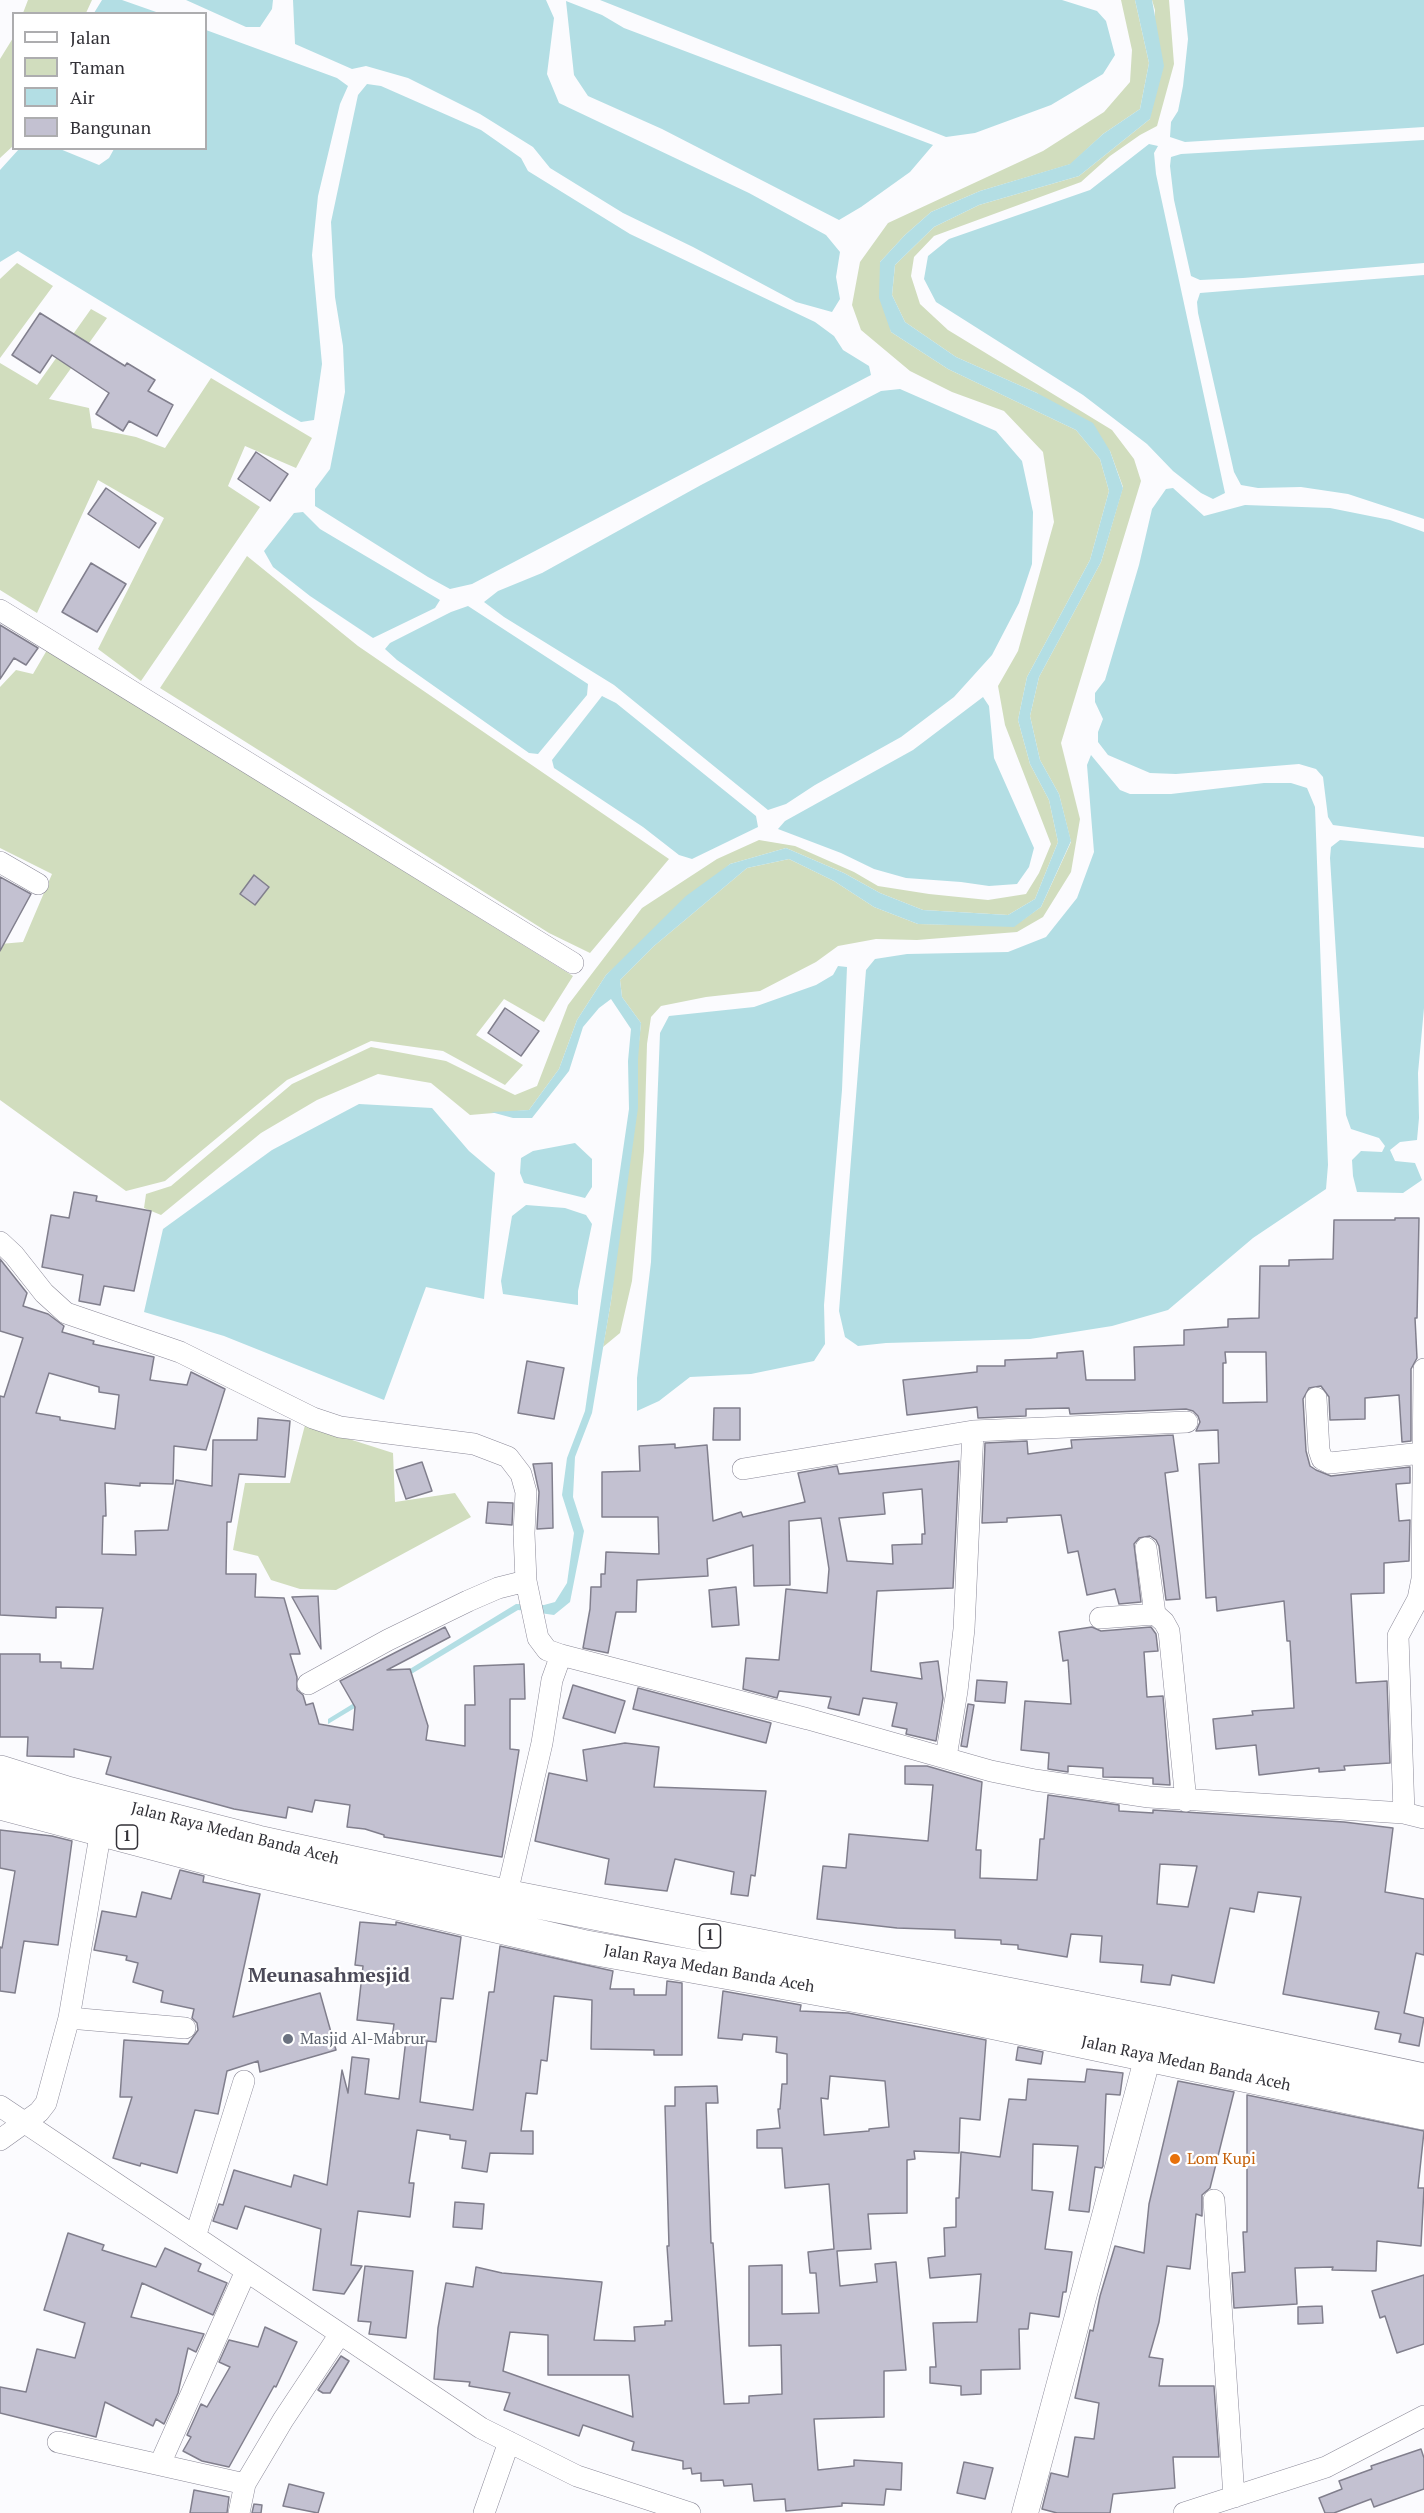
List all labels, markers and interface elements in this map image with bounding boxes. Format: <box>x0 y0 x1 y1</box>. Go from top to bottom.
legend <box>12 12 207 150</box>
text: Jalan <box>70 25 110 49</box>
text: Taman <box>70 55 125 79</box>
text: Air <box>70 85 95 109</box>
text: Bangunan <box>70 115 151 139</box>
street label: Jalan Raya Medan Banda Aceh <box>129 1799 341 1869</box>
road number: 1 <box>116 1825 138 1849</box>
road number: 1 <box>700 1924 720 1948</box>
street label: Jalan Raya Medan Banda Aceh <box>602 1941 816 1997</box>
district label: Meunasahmesjid <box>248 1964 410 1988</box>
place label: Masjid Al-Mabrur <box>300 2029 426 2049</box>
marker: Masjid Al-Mabrur <box>281 2032 295 2046</box>
street label: Jalan Raya Medan Banda Aceh <box>1080 2032 1292 2096</box>
place label: Lom Kupi <box>1187 2149 1256 2169</box>
marker: Lom Kupi <box>1168 2152 1182 2166</box>

